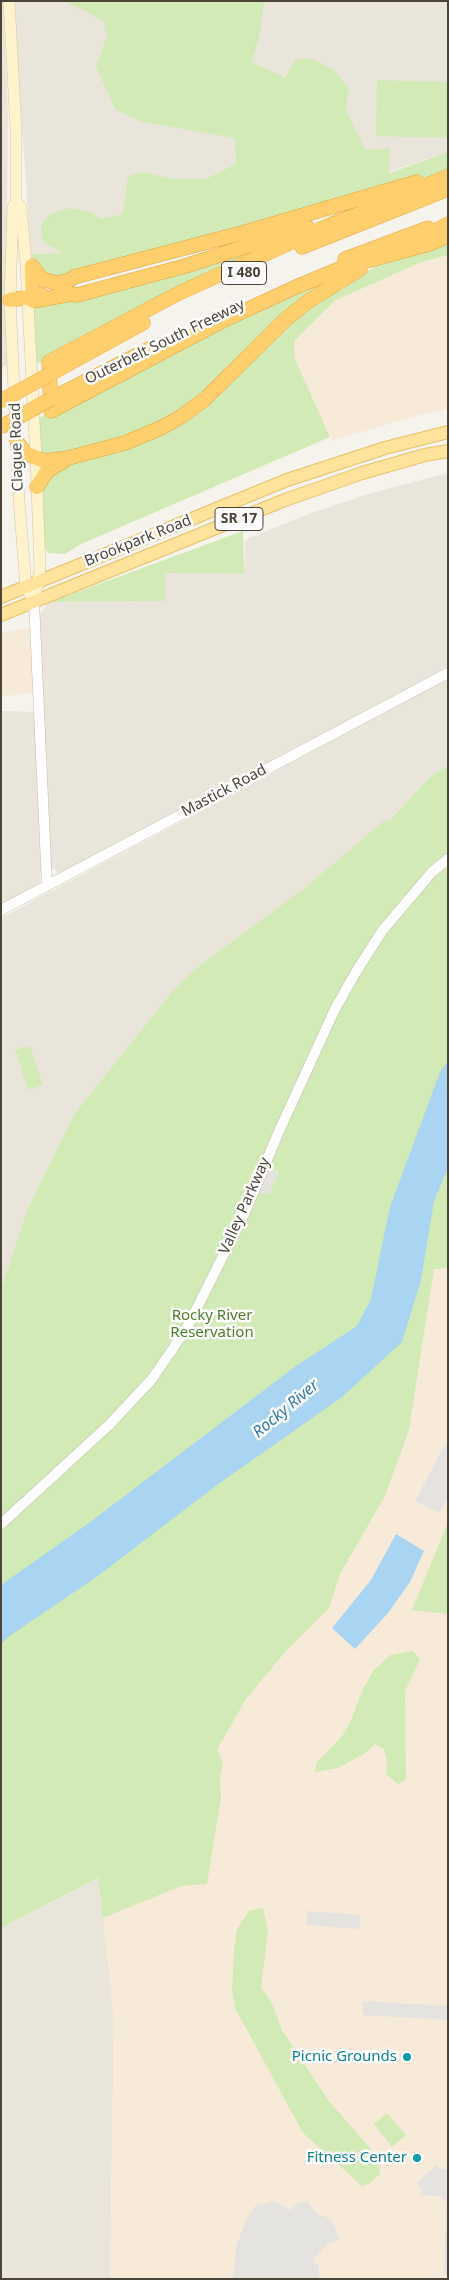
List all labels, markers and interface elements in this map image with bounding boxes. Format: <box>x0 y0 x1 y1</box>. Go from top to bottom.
road number: I 480 <box>222 262 266 284</box>
street label: Outerbelt South Freeway <box>82 295 248 389</box>
street label: Clague Road <box>6 402 28 492</box>
road number: SR 17 <box>215 508 263 530</box>
street label: Brookpark Road <box>82 511 194 571</box>
street label: Mastick Road <box>178 761 270 821</box>
street label: Valley Parkway <box>216 1155 274 1257</box>
park label: Rocky River Reservation <box>170 1307 254 1342</box>
water label: Rocky River <box>249 1376 323 1442</box>
place label: Picnic Grounds <box>292 2048 397 2066</box>
marker: Picnic Grounds <box>401 2051 413 2063</box>
place label: Fitness Center <box>307 2149 407 2167</box>
marker: Fitness Center <box>411 2152 423 2164</box>

